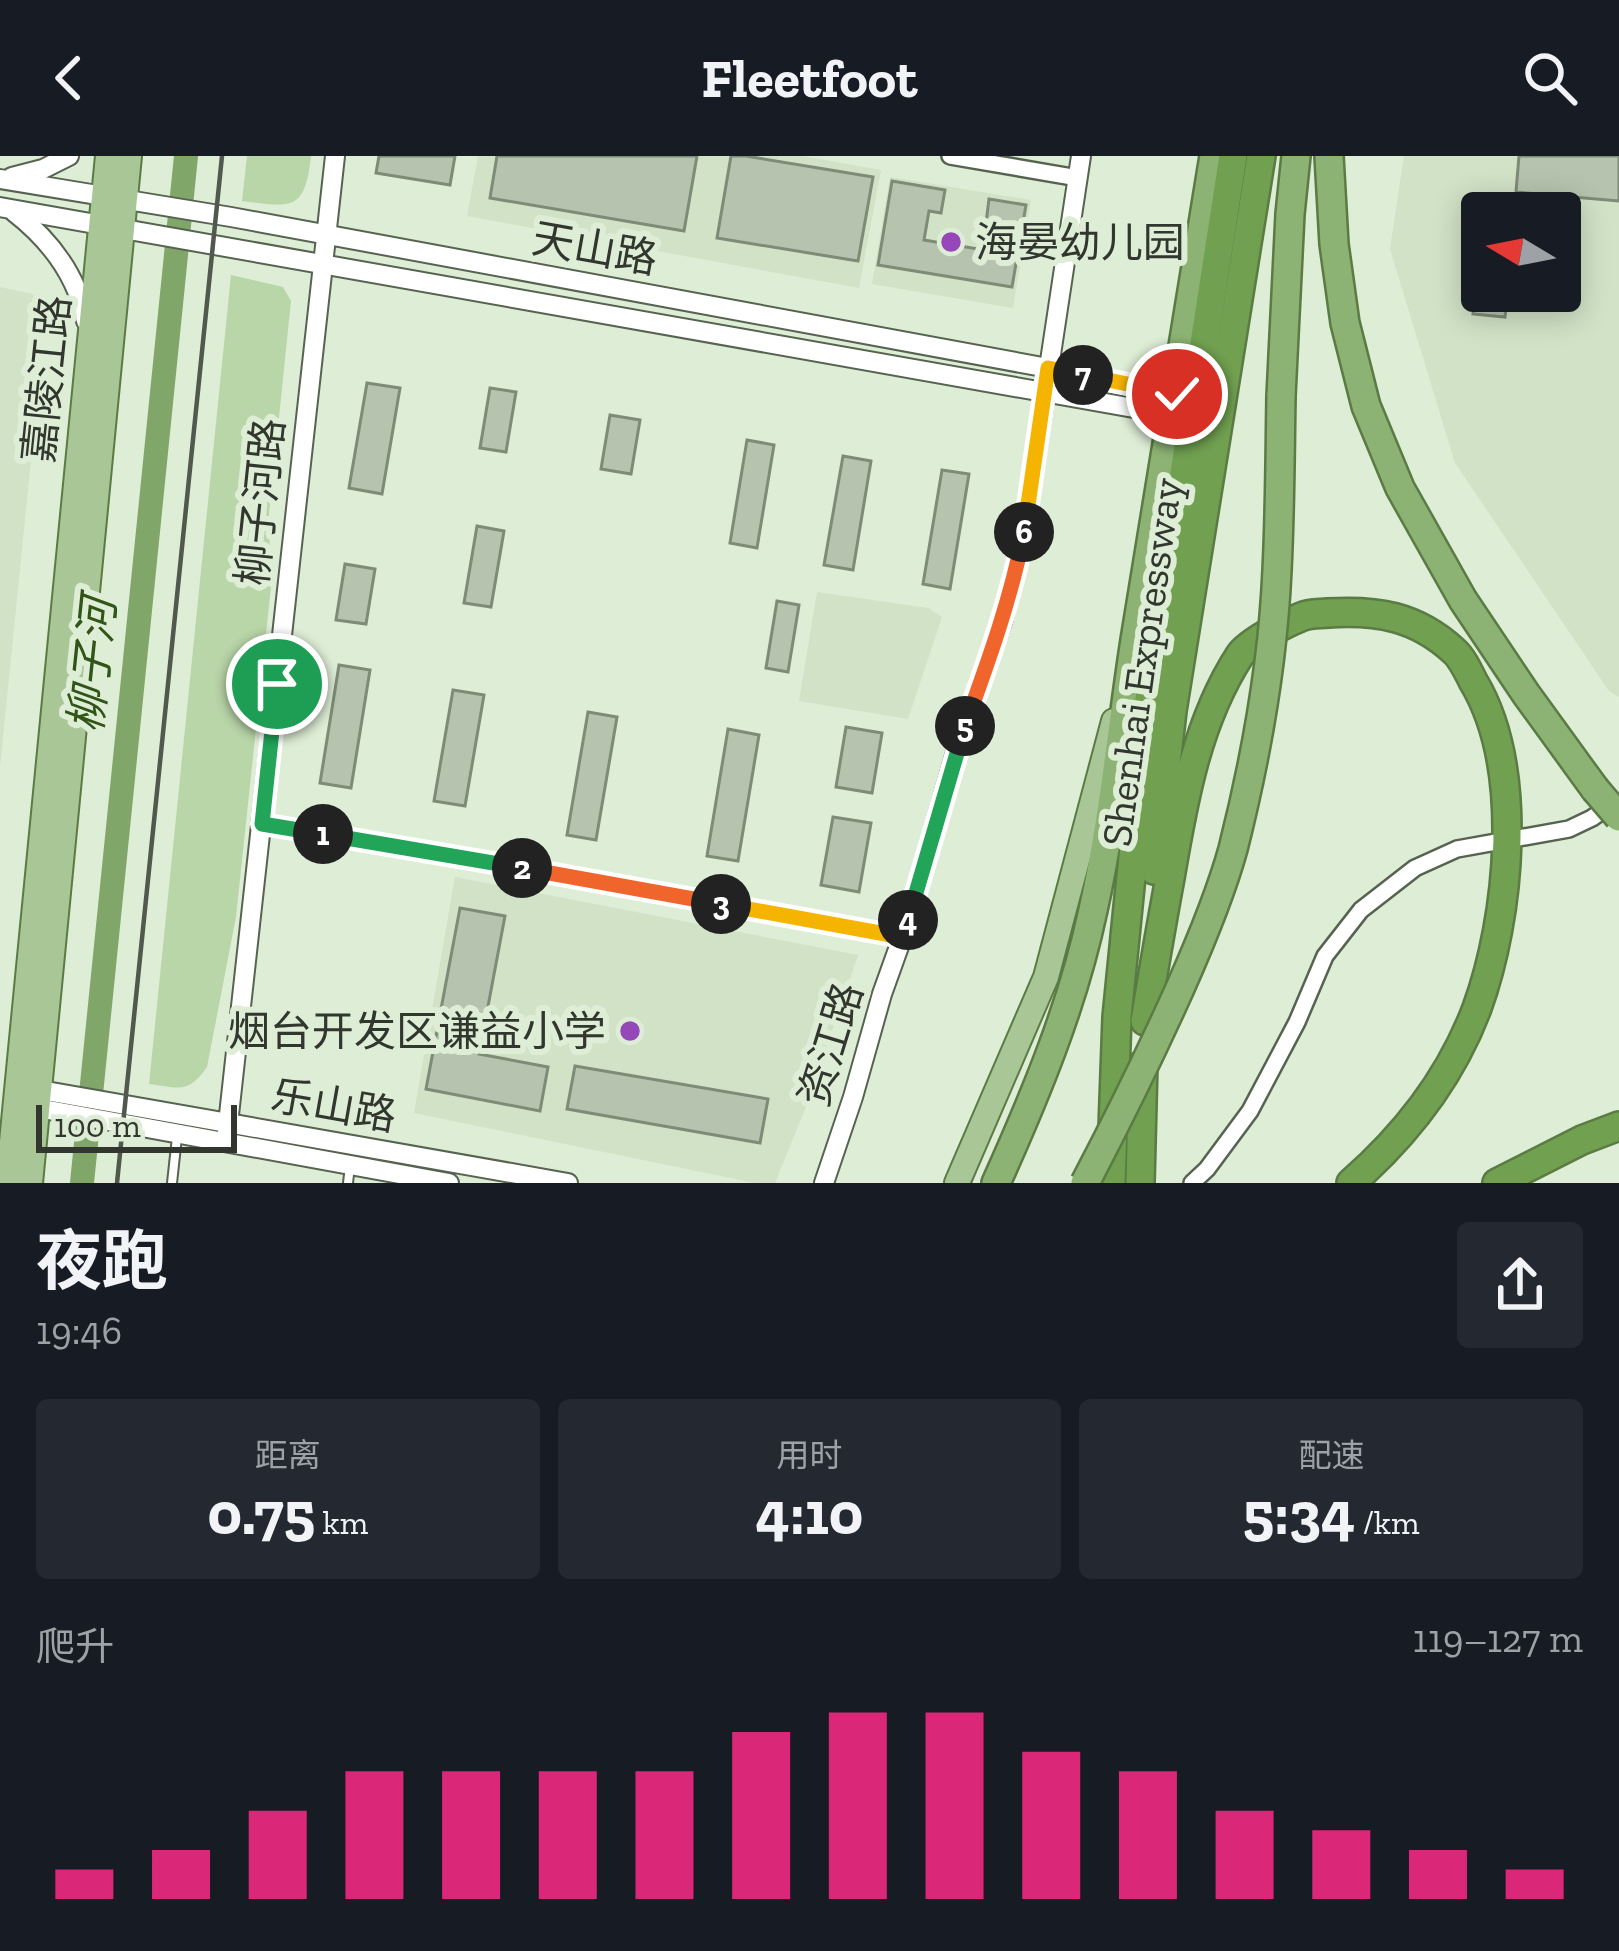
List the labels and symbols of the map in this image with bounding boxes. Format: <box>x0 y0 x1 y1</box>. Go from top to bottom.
north arrow <box>1461 192 1581 312</box>
street label: 天山路 <box>528 212 661 285</box>
place label: 海晏幼儿园 <box>975 217 1185 268</box>
marker: 海晏幼儿园 <box>938 229 964 255</box>
street label: 嘉陵江路 <box>12 293 81 465</box>
pin <box>1126 343 1228 445</box>
pin: 7 <box>1053 345 1113 405</box>
street label: 柳子河路 <box>226 416 295 588</box>
street label: Shenhai Expressway <box>1090 474 1193 850</box>
pin: 6 <box>994 502 1054 562</box>
water label: 柳子河 <box>59 587 128 735</box>
pin <box>226 633 328 735</box>
pin: 5 <box>935 696 995 756</box>
pin: 1 <box>293 804 353 864</box>
pin: 2 <box>492 838 552 898</box>
pin: 3 <box>691 874 751 934</box>
pin: 4 <box>878 890 938 950</box>
street label: 资江路 <box>788 976 873 1112</box>
place label: 烟台开发区谦益小学 <box>228 1006 606 1057</box>
marker: 烟台开发区谦益小学 <box>617 1018 643 1044</box>
street label: 乐山路 <box>267 1069 400 1142</box>
scale bar <box>36 1099 237 1152</box>

